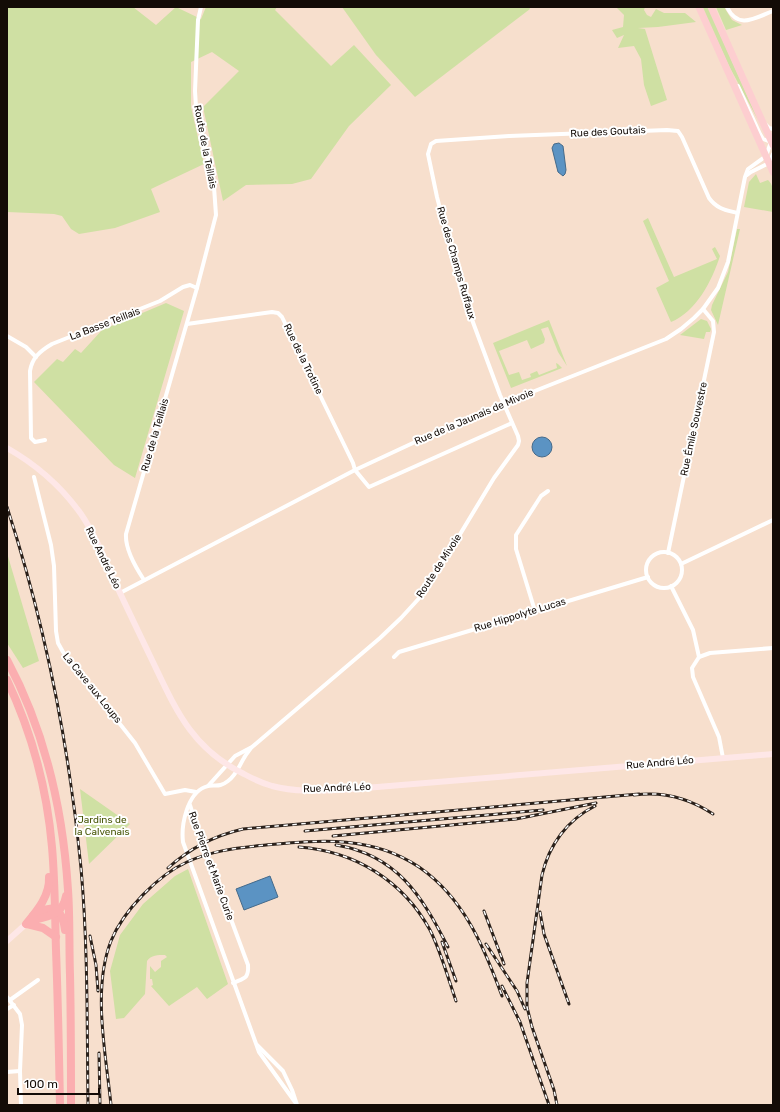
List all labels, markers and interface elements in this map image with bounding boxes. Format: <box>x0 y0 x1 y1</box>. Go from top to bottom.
street label: Route de la Teillais <box>191 104 219 190</box>
street label: Rue des Goutais <box>570 124 646 140</box>
street label: Rue des Champs Ruffaux <box>434 205 478 321</box>
street label: La Basse Teillais <box>68 305 142 343</box>
street label: Rue de la Trotine <box>281 322 325 397</box>
street label: Rue Émile Souvestre <box>678 381 710 477</box>
street label: Rue de la Jaunais de Mivoie <box>413 386 536 448</box>
street label: Rue de la Teillais <box>139 397 171 473</box>
street label: Rue André Léo <box>83 525 123 591</box>
street label: Route de Mivoie <box>414 532 464 600</box>
street label: Rue Hippolyte Lucas <box>473 595 567 635</box>
street label: La Cave aux Loups <box>60 650 124 726</box>
street label: Rue André Léo <box>626 754 694 772</box>
street label: Rue André Léo <box>303 781 371 795</box>
street label: Rue Pierre et Marie Curie <box>186 810 236 922</box>
park label: Jardins de la Calvenais <box>74 814 130 838</box>
scale bar <box>18 1070 99 1096</box>
text: 100 m <box>24 1077 58 1091</box>

